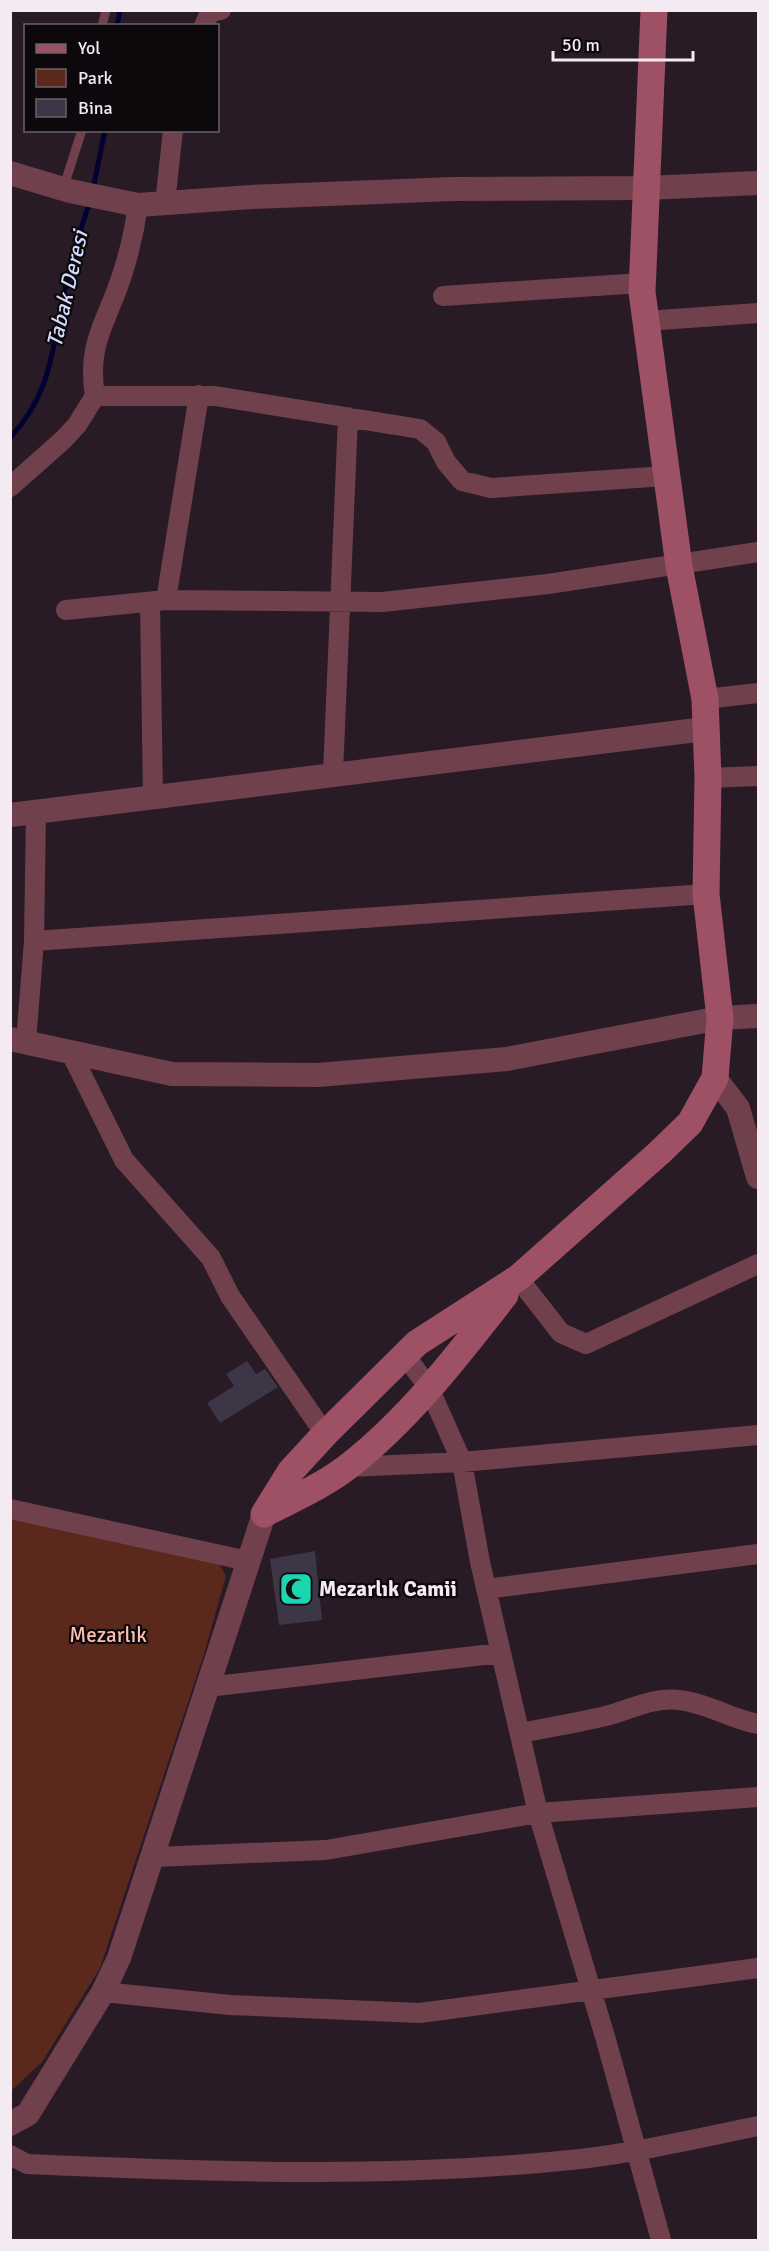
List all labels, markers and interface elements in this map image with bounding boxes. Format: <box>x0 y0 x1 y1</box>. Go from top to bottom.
legend <box>24 24 219 132</box>
scale bar <box>553 24 692 62</box>
text: 50 m <box>562 34 600 56</box>
text: Yol <box>78 37 101 59</box>
text: Park <box>78 67 113 89</box>
text: Bina <box>78 97 113 119</box>
water label: Tabak Deresi <box>41 226 94 350</box>
mosque icon: Mezarlık Camii <box>278 1571 314 1607</box>
place label: Mezarlık Camii <box>319 1576 457 1602</box>
park label: Mezarlık <box>69 1622 147 1648</box>

